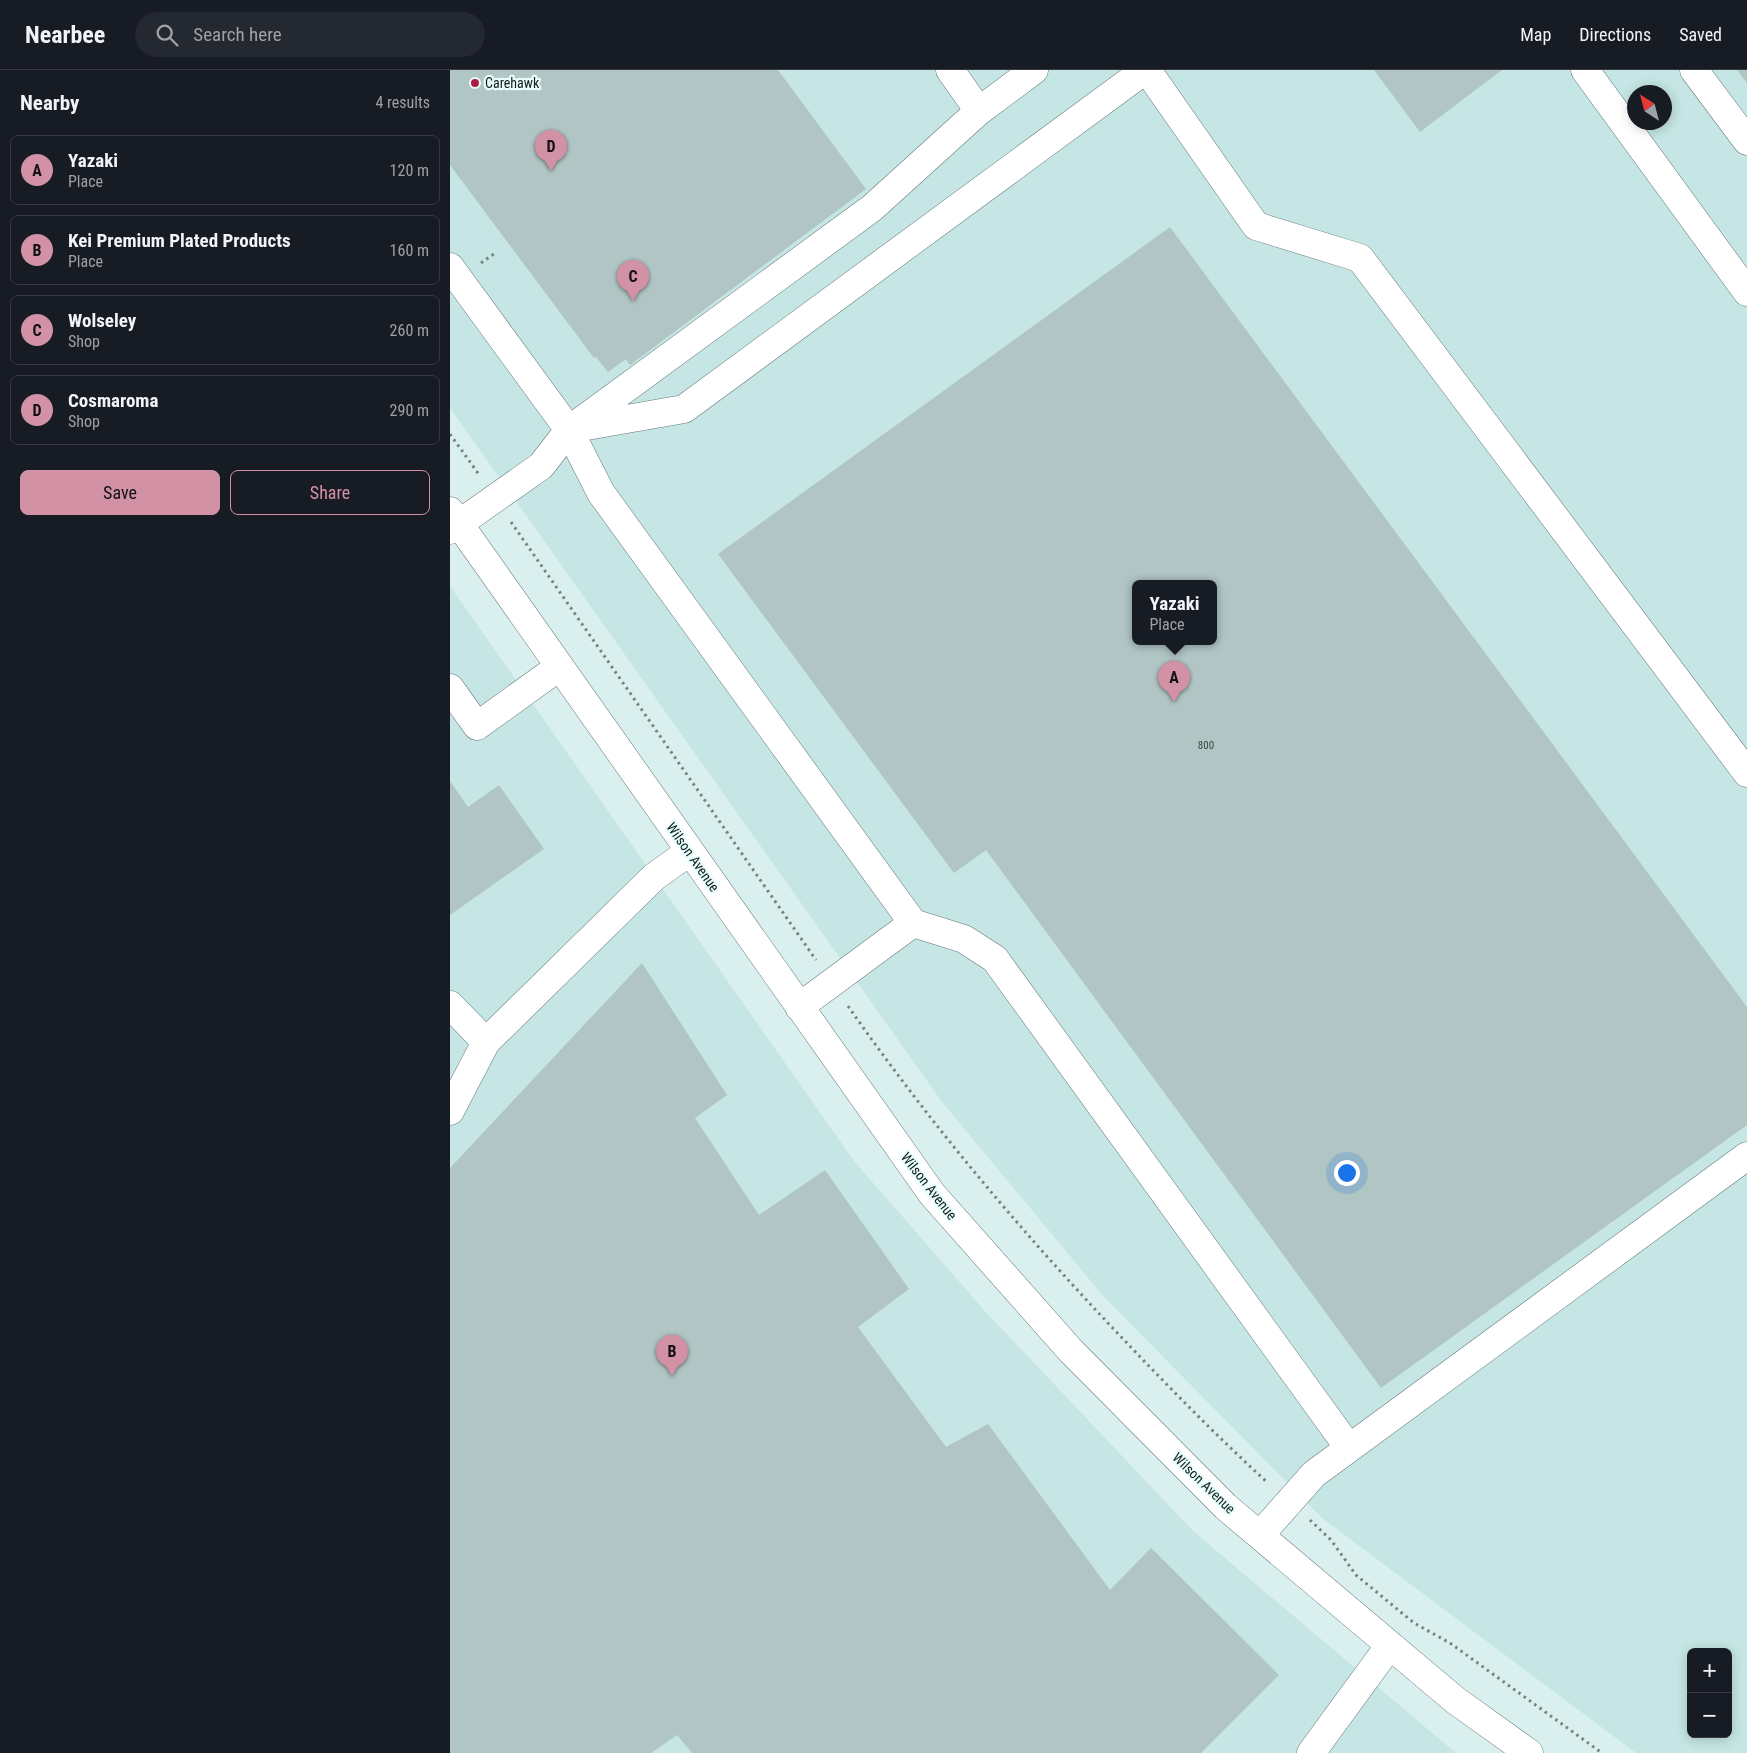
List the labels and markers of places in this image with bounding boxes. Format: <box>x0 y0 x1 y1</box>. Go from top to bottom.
place label: Carehawk <box>485 75 540 91</box>
marker: Carehawk <box>469 77 481 89</box>
pin: D <box>535 130 567 171</box>
pin: C <box>617 260 649 301</box>
pin: A <box>1158 661 1190 702</box>
pin: B <box>656 1335 688 1376</box>

